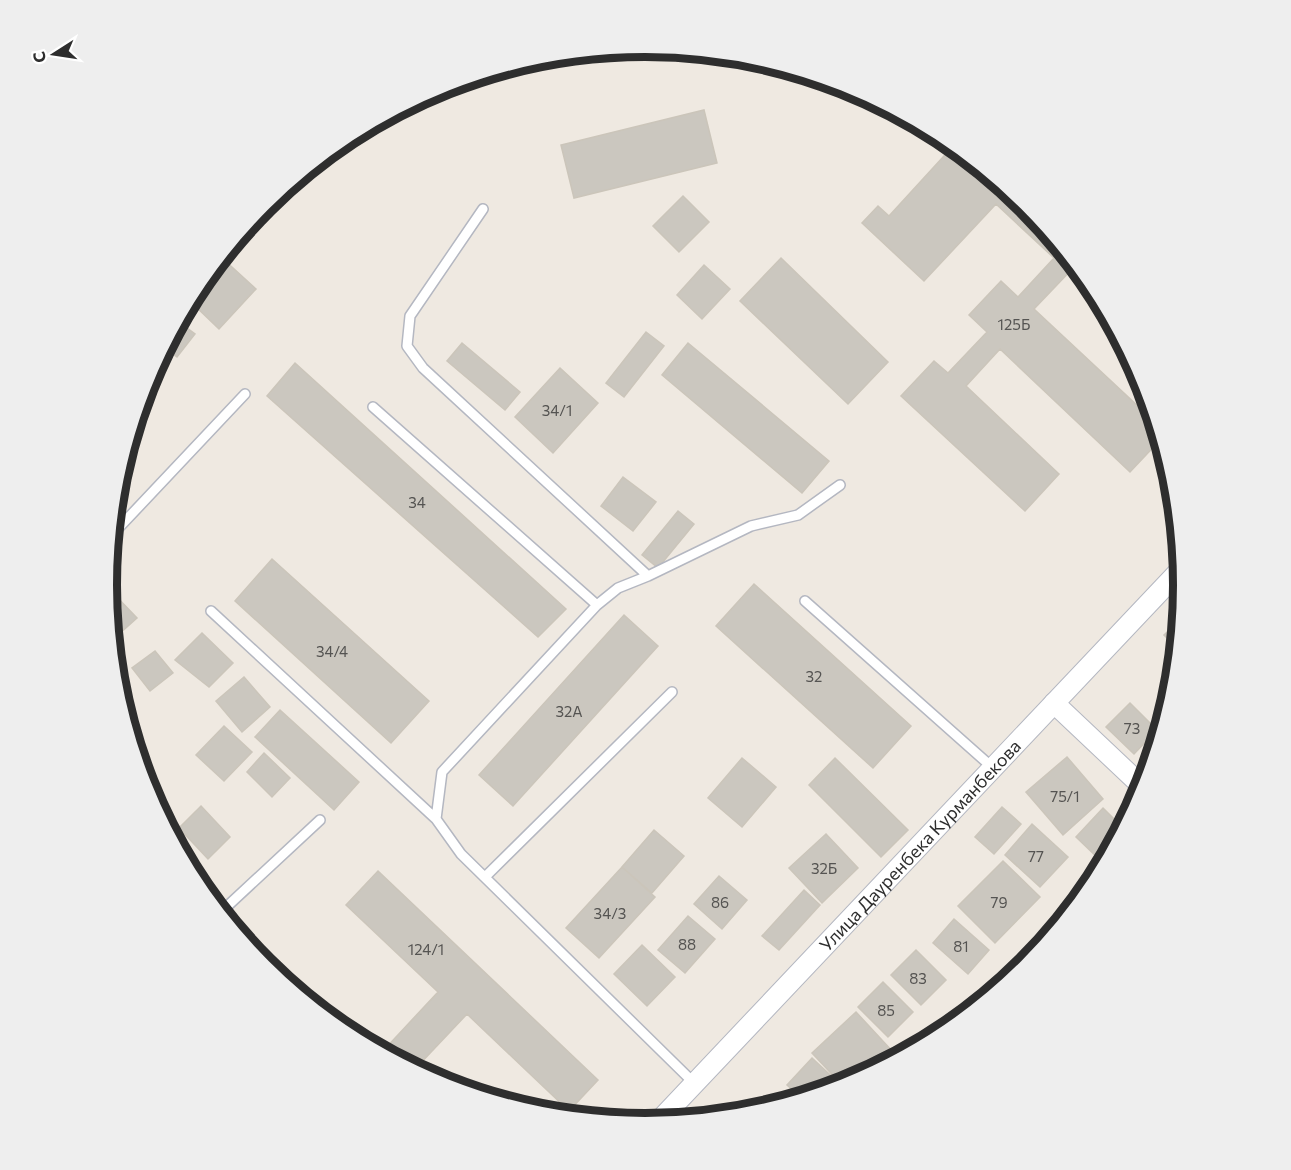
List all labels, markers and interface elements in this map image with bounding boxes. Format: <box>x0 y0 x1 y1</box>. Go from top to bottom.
north arrow <box>24 24 84 84</box>
text: С <box>28 50 49 65</box>
house number: 125Б <box>998 315 1030 333</box>
house number: 34/1 <box>542 401 572 419</box>
house number: 34 <box>408 493 426 511</box>
house number: 34/4 <box>316 642 348 660</box>
house number: 32 <box>806 667 822 685</box>
house number: 32А <box>555 702 583 720</box>
house number: 73 <box>1124 719 1140 737</box>
street label: Улица Дауренбека Курманбекова <box>814 735 1025 956</box>
house number: 75/1 <box>1050 787 1080 805</box>
house number: 77 <box>1028 847 1044 865</box>
house number: 32Б <box>811 859 837 877</box>
house number: 86 <box>711 893 729 911</box>
house number: 79 <box>991 893 1007 911</box>
house number: 34/3 <box>594 904 626 922</box>
house number: 88 <box>678 935 696 953</box>
house number: 81 <box>953 937 969 955</box>
house number: 124/1 <box>408 940 444 958</box>
house number: 83 <box>909 969 927 987</box>
house number: 85 <box>877 1001 895 1019</box>

